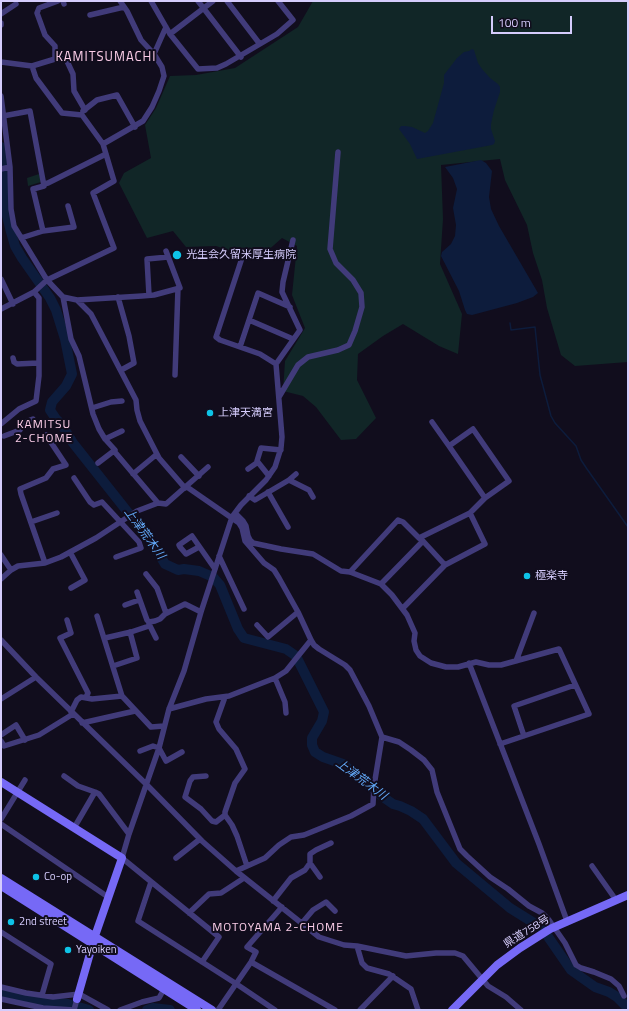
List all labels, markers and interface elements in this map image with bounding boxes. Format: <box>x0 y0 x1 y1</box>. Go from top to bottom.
scale bar <box>493 8 574 34</box>
text: 100 m <box>498 13 531 32</box>
district label: KAMITSUMACHI <box>55 50 157 66</box>
place label: 光生会久留米厚生病院 <box>186 248 296 262</box>
marker: 光生会久留米厚生病院 <box>171 249 183 261</box>
place label: 上津天満宮 <box>218 406 273 420</box>
marker: 上津天満宮 <box>205 408 215 418</box>
district label: KAMITSU 2-CHOME <box>15 418 73 446</box>
water label: 上津荒木川 <box>121 505 167 563</box>
place label: 極楽寺 <box>535 569 568 583</box>
marker: 極楽寺 <box>522 571 532 581</box>
water label: 上津荒木川 <box>332 757 390 803</box>
place label: Co-op <box>44 870 72 884</box>
marker: Co-op <box>31 872 41 882</box>
street label: 県道758号 <box>502 913 552 951</box>
place label: 2nd street <box>19 915 67 929</box>
marker: 2nd street <box>6 917 16 927</box>
district label: MOTOYAMA 2-CHOME <box>212 921 344 935</box>
place label: Yayoiken <box>76 943 117 957</box>
marker: Yayoiken <box>63 945 73 955</box>

